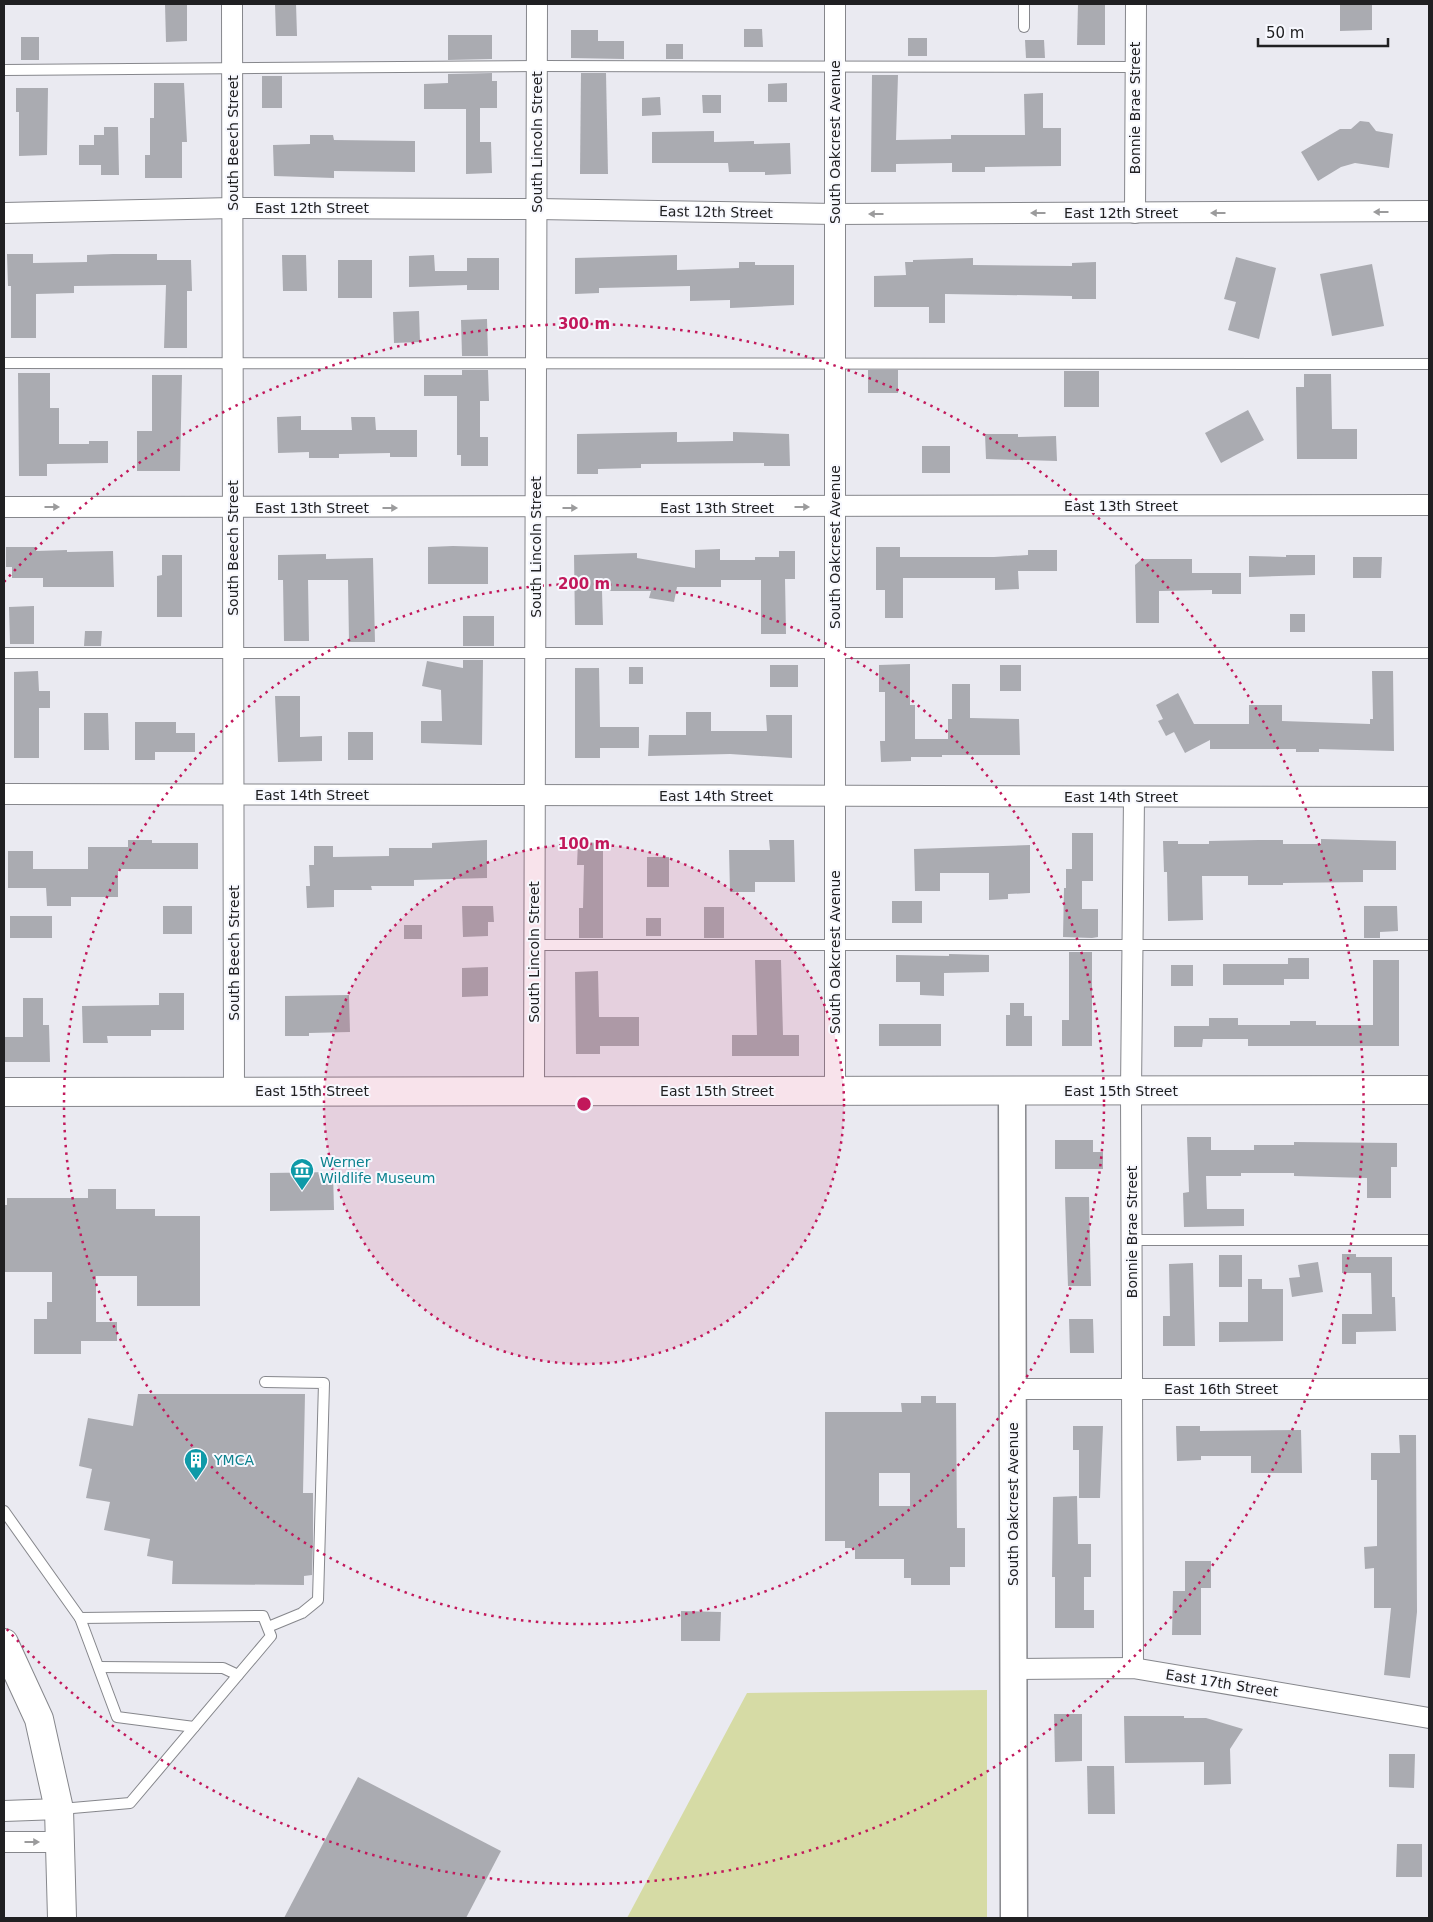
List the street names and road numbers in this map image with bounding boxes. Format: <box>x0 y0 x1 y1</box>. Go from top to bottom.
street label: Bonnie Brae Street <box>1127 41 1143 174</box>
street label: South Oakcrest Avenue <box>827 60 843 224</box>
street label: South Lincoln Street <box>529 71 545 213</box>
street label: South Beech Street <box>225 75 241 211</box>
street label: East 12th Street <box>255 200 369 216</box>
street label: East 12th Street <box>659 203 774 221</box>
street label: East 12th Street <box>1064 205 1178 221</box>
street label: South Oakcrest Avenue <box>827 465 843 629</box>
street label: South Lincoln Street <box>528 476 544 618</box>
street label: South Beech Street <box>225 480 241 616</box>
street label: East 13th Street <box>1064 498 1178 514</box>
street label: East 13th Street <box>255 500 369 516</box>
street label: East 13th Street <box>660 500 774 516</box>
street label: East 14th Street <box>255 787 369 803</box>
street label: East 14th Street <box>659 788 773 804</box>
street label: East 14th Street <box>1064 789 1178 805</box>
street label: South Oakcrest Avenue <box>827 870 843 1034</box>
street label: South Lincoln Street <box>526 881 542 1023</box>
street label: South Beech Street <box>226 885 242 1021</box>
street label: East 15th Street <box>255 1083 369 1099</box>
street label: East 15th Street <box>660 1083 774 1099</box>
street label: East 15th Street <box>1064 1083 1178 1099</box>
street label: Bonnie Brae Street <box>1124 1165 1140 1298</box>
street label: East 16th Street <box>1164 1381 1278 1397</box>
street label: South Oakcrest Avenue <box>1005 1422 1021 1586</box>
street label: East 17th Street <box>1165 1666 1280 1700</box>

